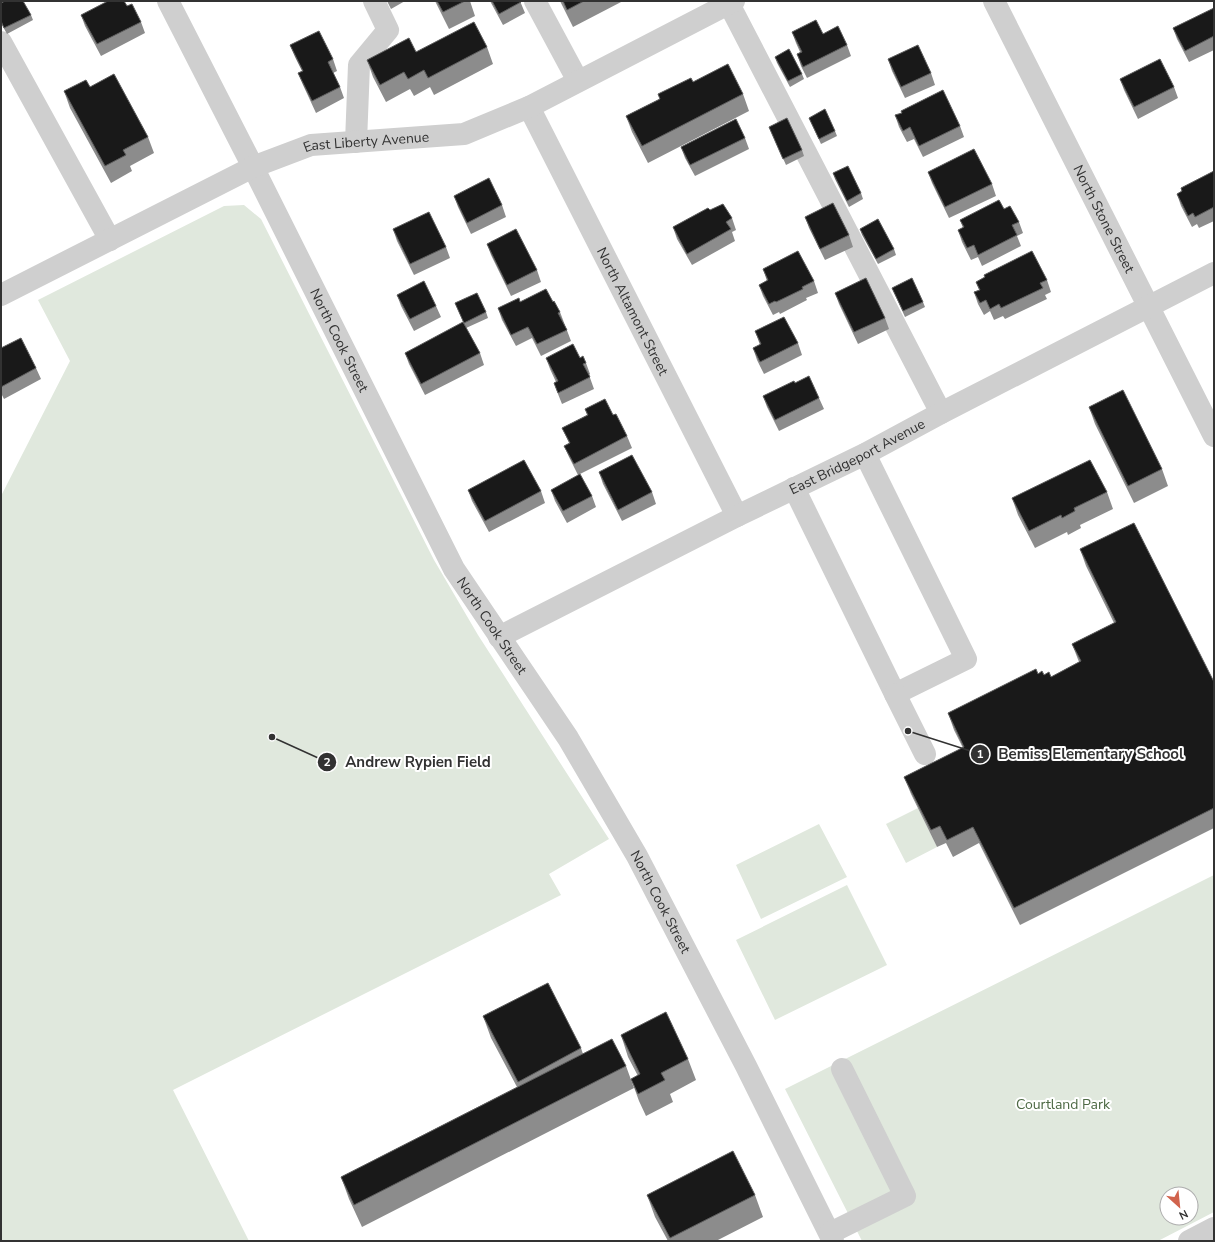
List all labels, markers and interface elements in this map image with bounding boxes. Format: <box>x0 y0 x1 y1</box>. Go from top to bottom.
street label: East Liberty Avenue <box>301 128 430 157</box>
street label: North Stone Street <box>1068 162 1139 276</box>
street label: North Altamont Street <box>592 244 673 379</box>
street label: North Cook Street <box>305 285 373 395</box>
street label: East Bridgeport Avenue <box>786 414 928 499</box>
street label: North Cook Street <box>452 573 531 678</box>
callout: Bemiss Elementary School <box>970 740 1192 767</box>
text: Bemiss Elementary School <box>998 744 1184 764</box>
text: 1 <box>976 746 984 762</box>
callout: Andrew Rypien Field <box>317 749 499 776</box>
text: Andrew Rypien Field <box>345 752 491 772</box>
text: 2 <box>323 754 331 770</box>
street label: North Cook Street <box>626 847 695 957</box>
park label: Courtland Park <box>1016 1095 1111 1114</box>
north arrow <box>1159 1186 1199 1226</box>
text: N <box>1176 1206 1190 1223</box>

